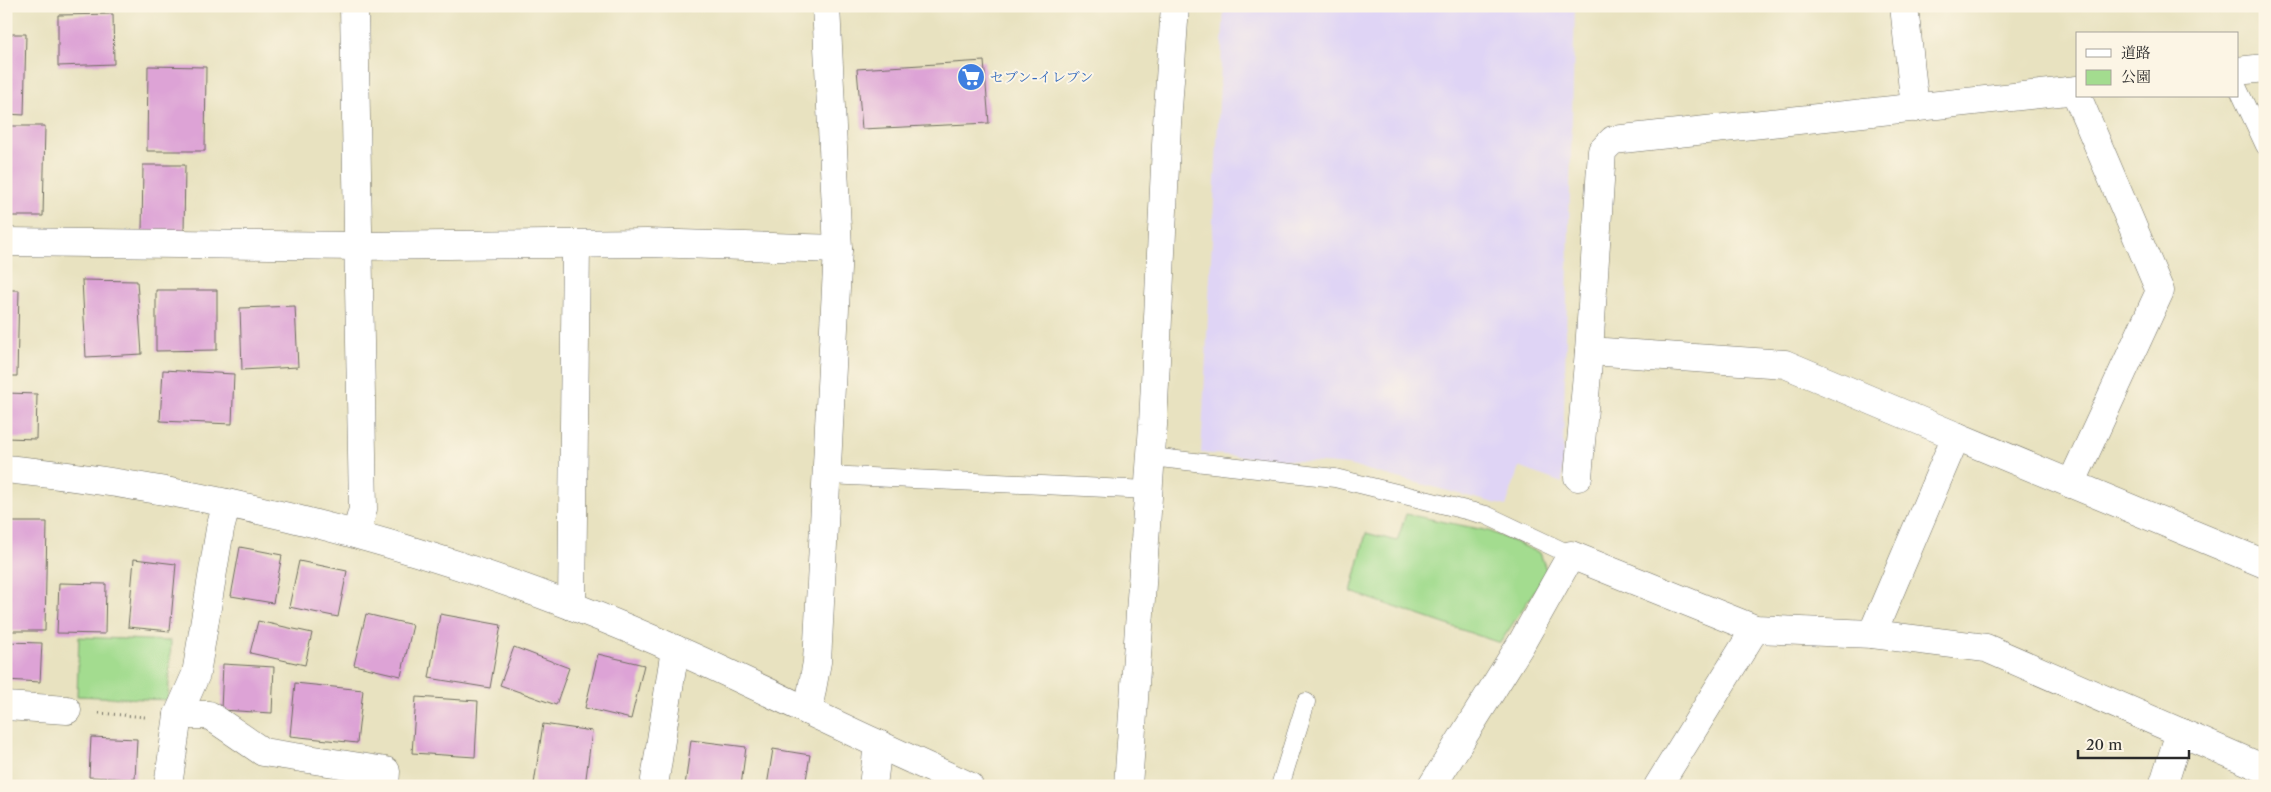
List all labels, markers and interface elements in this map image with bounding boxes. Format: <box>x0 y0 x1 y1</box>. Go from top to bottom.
legend <box>2076 32 2238 98</box>
text: 道路 <box>2121 43 2151 62</box>
supermarket icon: セブン-イレブン <box>956 62 986 92</box>
text: 公園 <box>2121 67 2151 86</box>
place label: セブン-イレブン <box>990 68 1093 86</box>
scale bar <box>2078 727 2190 759</box>
text: 20 m <box>2086 735 2122 754</box>

